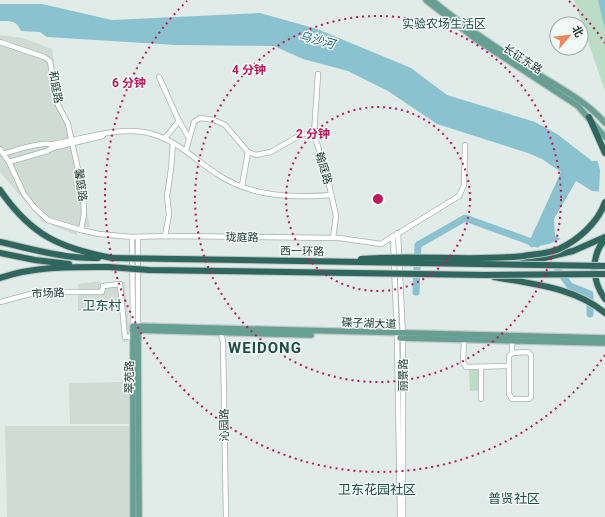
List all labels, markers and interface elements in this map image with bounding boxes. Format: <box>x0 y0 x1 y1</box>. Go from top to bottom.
north arrow <box>549 16 589 56</box>
district label: 实验农场生活区 <box>402 17 486 31</box>
text: 北 <box>569 24 586 39</box>
water label: 乌沙河 <box>298 29 338 52</box>
street label: 长征东路 <box>501 42 545 77</box>
text: 4 分钟 <box>232 63 266 77</box>
street label: 和庭路 <box>46 70 65 104</box>
text: 6 分钟 <box>112 76 146 90</box>
text: 2 分钟 <box>296 127 330 141</box>
street label: 翰庭路 <box>313 150 334 186</box>
street label: 馨庭路 <box>72 168 89 202</box>
centre of rings <box>371 192 385 206</box>
street label: 珑庭路 <box>225 231 259 244</box>
street label: 西一环路 <box>280 245 324 258</box>
street label: 市场路 <box>31 286 65 301</box>
district label: 卫东村 <box>82 298 122 313</box>
street label: 碟子湖大道 <box>341 316 397 331</box>
district label: WEIDONG <box>228 339 302 357</box>
street label: 丽景路 <box>397 359 410 392</box>
street label: 翠苑路 <box>123 361 136 394</box>
street label: 沁园路 <box>218 408 231 442</box>
district label: 卫东花园社区 <box>338 482 416 497</box>
district label: 普贤社区 <box>488 491 540 506</box>

